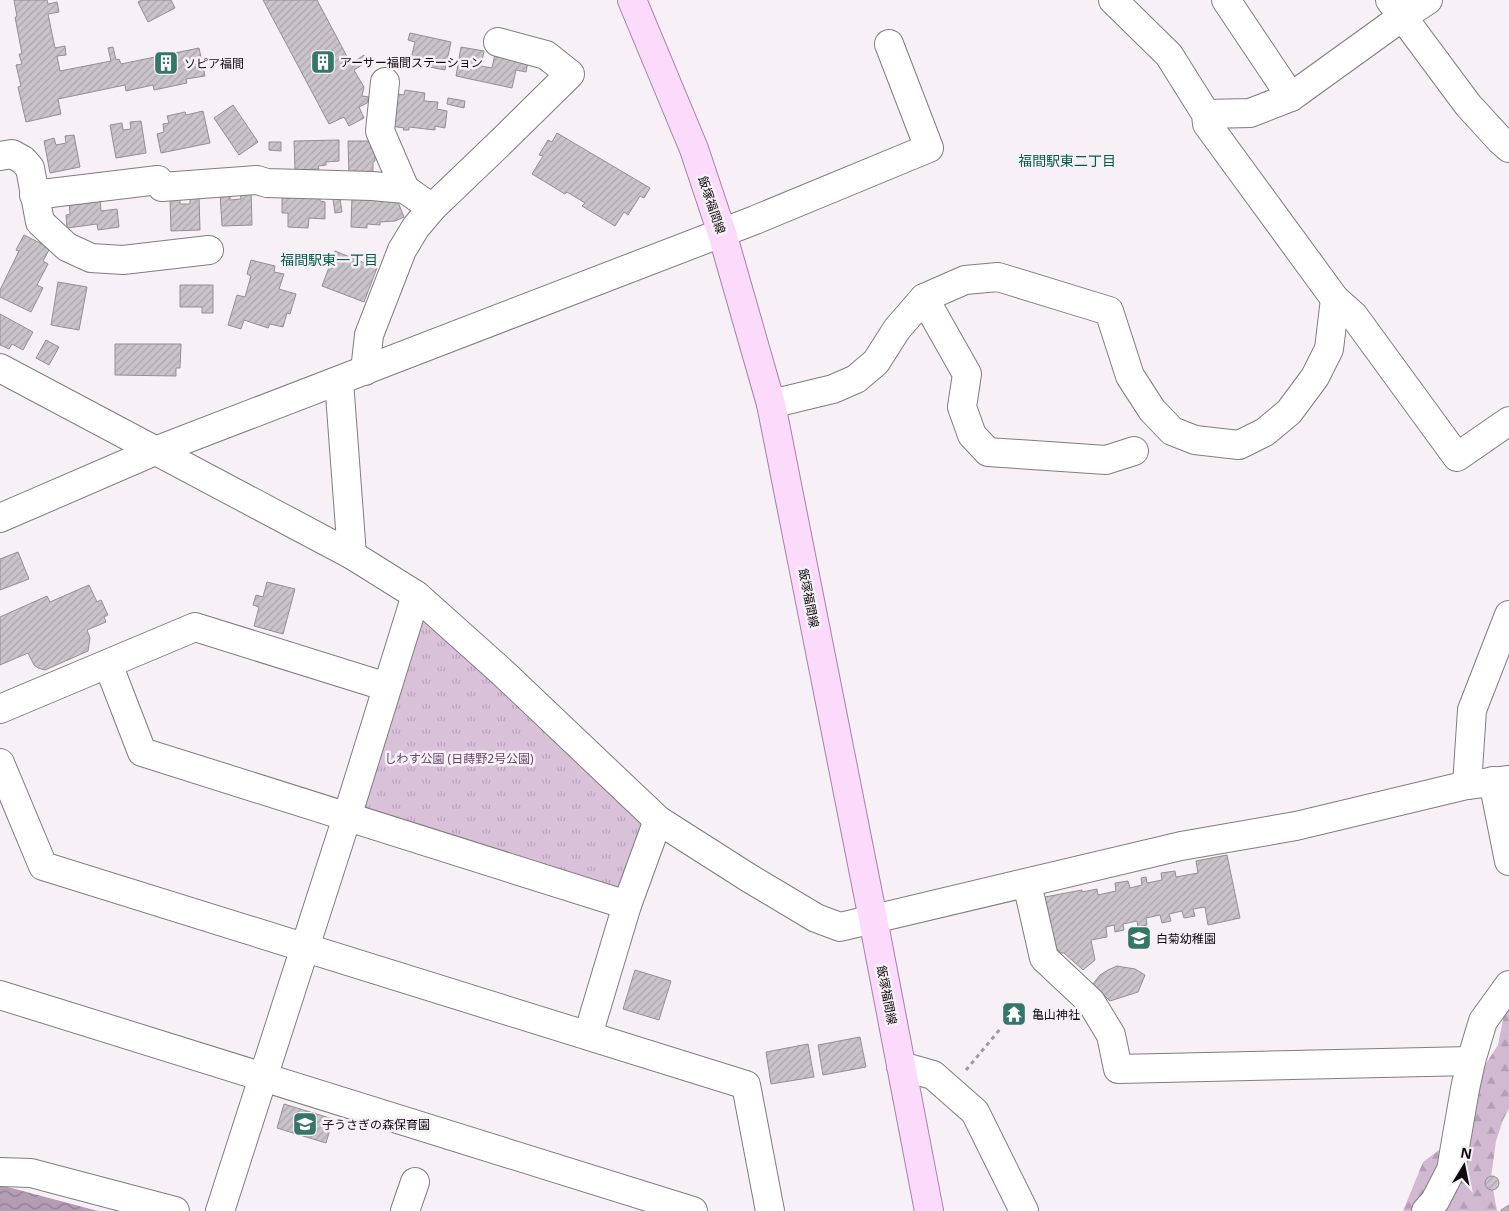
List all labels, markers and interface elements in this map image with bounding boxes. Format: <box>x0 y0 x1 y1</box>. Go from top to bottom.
building icon: アーサー福間ステーション <box>310 49 336 75</box>
building icon: ソピア福間 <box>153 50 179 76</box>
place label: アーサー福間ステーション <box>340 54 483 71</box>
place label: ソピア福間 <box>184 55 244 72</box>
district label: 福間駅東二丁目 <box>1018 151 1116 170</box>
street label: 飯塚福間線 <box>694 174 730 236</box>
district label: 福間駅東一丁目 <box>280 250 378 269</box>
street label: 飯塚福間線 <box>795 567 823 629</box>
park label: しわす公園 (日蒔野2号公園) <box>384 750 534 767</box>
school or university icon: 白菊幼稚園 <box>1126 925 1152 951</box>
place label: 白菊幼稚園 <box>1156 930 1216 947</box>
street label: 飯塚福間線 <box>873 964 901 1026</box>
temple icon: 亀山神社 <box>1001 1001 1027 1027</box>
place label: 亀山神社 <box>1032 1006 1080 1023</box>
school or university icon: 子うさぎの森保育園 <box>292 1111 318 1137</box>
place label: 子うさぎの森保育園 <box>322 1116 430 1133</box>
north arrow <box>1439 1141 1489 1191</box>
text: N <box>1459 1142 1474 1163</box>

